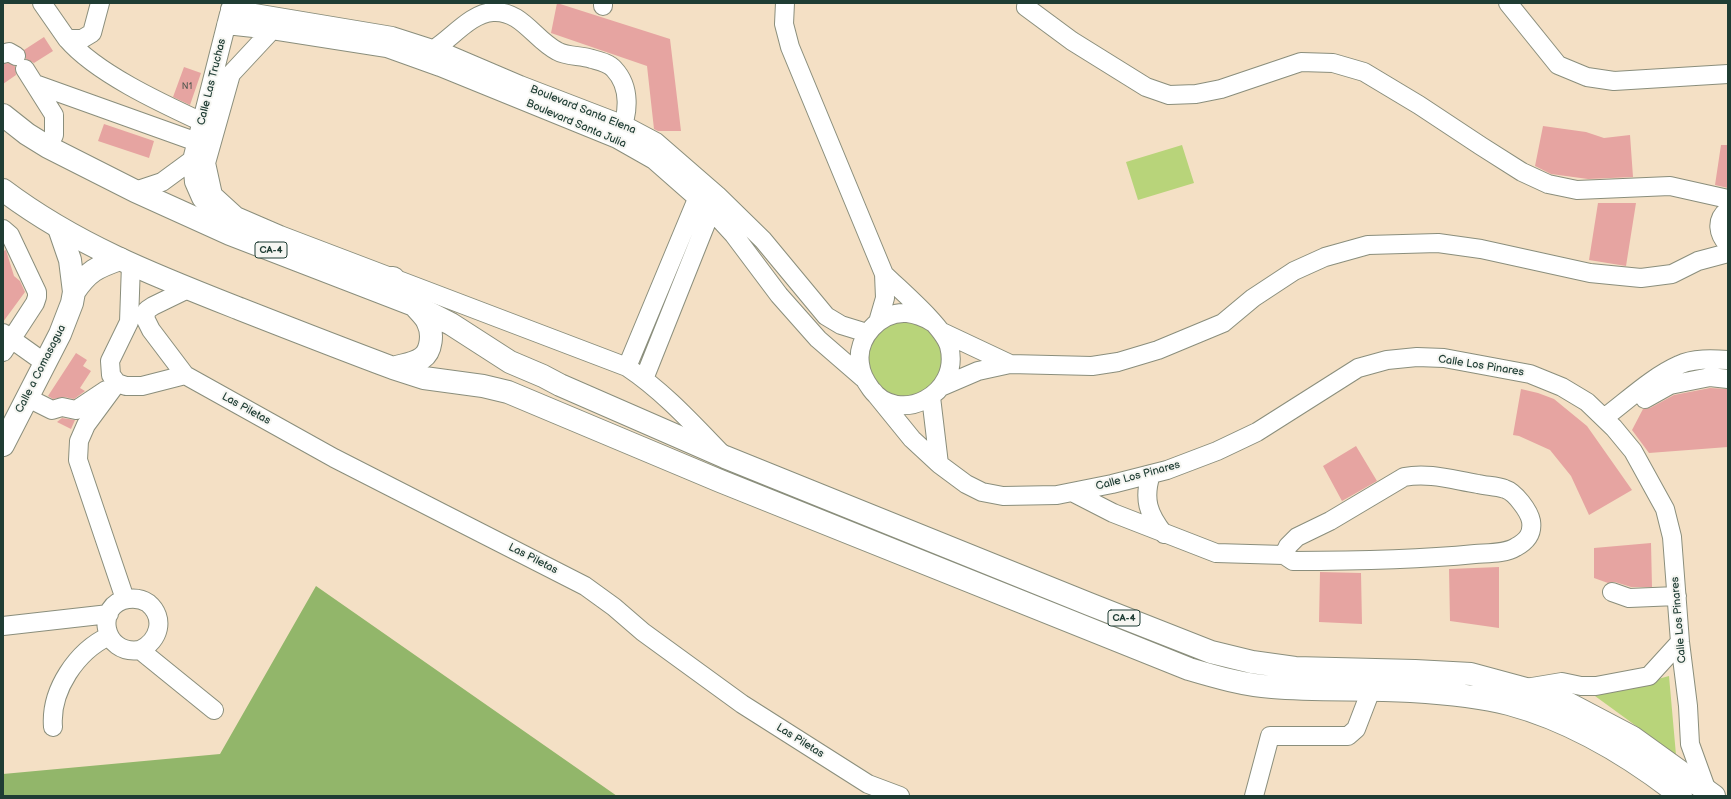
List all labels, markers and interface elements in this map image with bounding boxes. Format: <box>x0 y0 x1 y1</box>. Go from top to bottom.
street label: Calle Las Truchas <box>195 37 229 127</box>
house number: N1 <box>182 82 192 92</box>
street label: Boulevard Santa Elena <box>528 83 638 137</box>
street label: Boulevard Santa Julia <box>524 97 628 151</box>
road number: CA-4 <box>255 242 287 258</box>
street label: Calle a Comasagua <box>13 323 69 415</box>
street label: Calle Los Pinares <box>1437 353 1525 379</box>
street label: Las Piletas <box>219 390 273 428</box>
street label: Calle Los Pinares <box>1094 458 1182 494</box>
street label: Las Piletas <box>506 541 560 577</box>
street label: Calle Los Pinares <box>1669 576 1689 664</box>
road number: CA-4 <box>1108 610 1140 626</box>
street label: Las Piletas <box>774 721 826 761</box>

